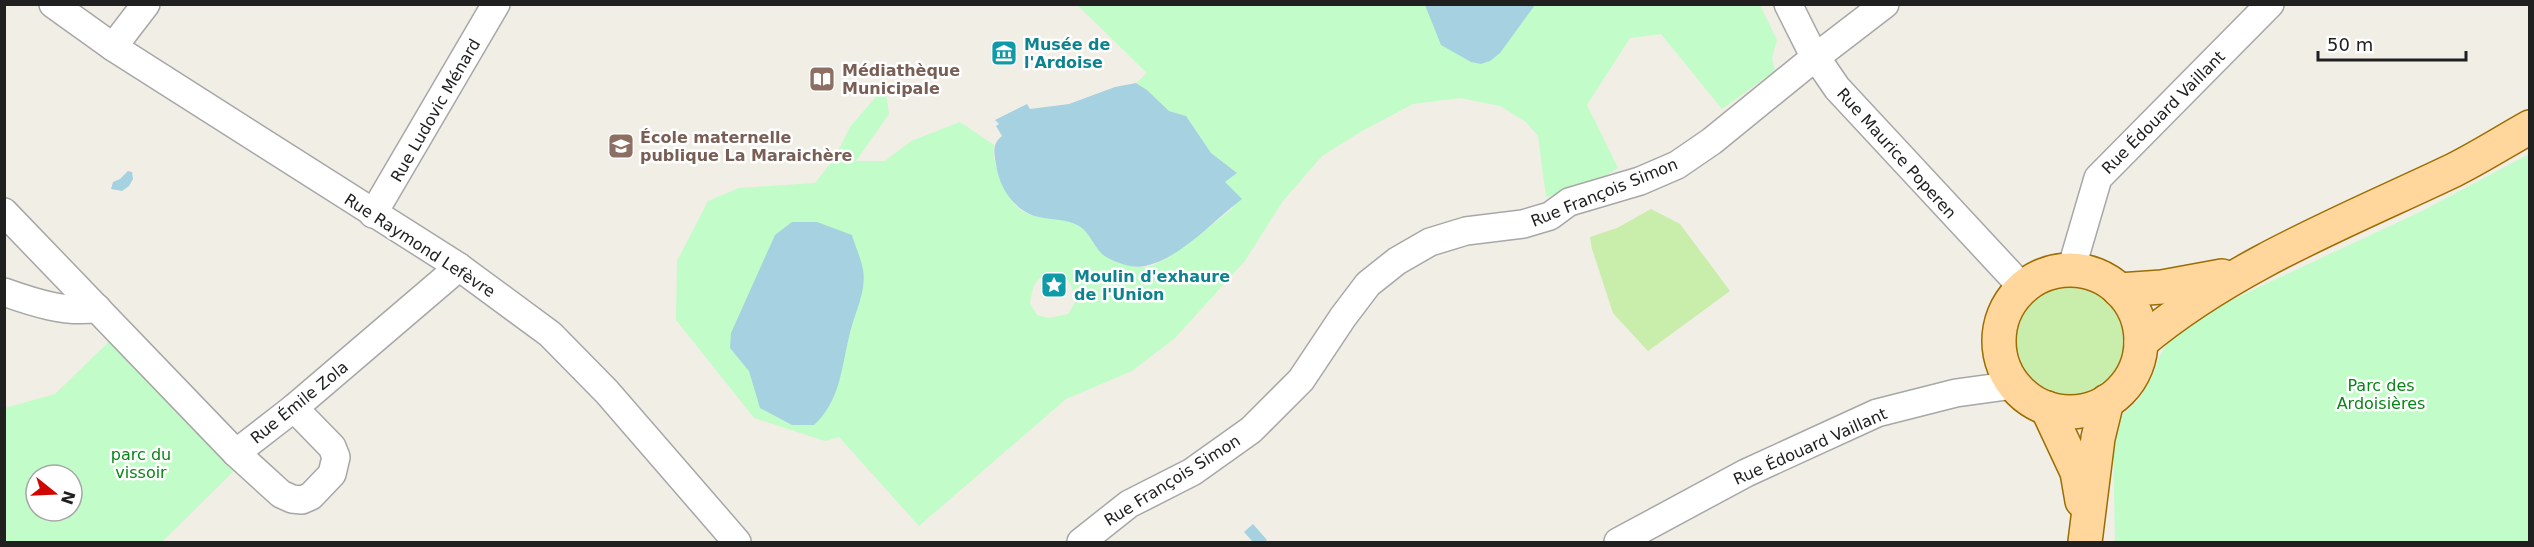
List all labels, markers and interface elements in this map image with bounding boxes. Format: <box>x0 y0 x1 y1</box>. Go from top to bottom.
scale bar <box>2318 24 2466 62</box>
text: 50 m <box>2327 34 2373 55</box>
street label: Rue Ludovic Ménard <box>387 35 484 185</box>
place label: Musée de l'Ardoise <box>1024 35 1111 72</box>
museum icon: Musée de l'Ardoise <box>989 38 1019 68</box>
street label: Rue Édouard Vaillant <box>2098 47 2229 178</box>
place label: Médiathèque Municipale <box>842 61 960 98</box>
library icon: Médiathèque Municipale <box>807 64 837 94</box>
street label: Rue Maurice Poperen <box>1833 84 1960 223</box>
place label: École maternelle publique La Maraichère <box>640 128 853 165</box>
school or university icon: École maternelle publique La Maraichère <box>606 131 636 161</box>
street label: Rue François Simon <box>1528 154 1680 231</box>
street label: Rue Raymond Lefèvre <box>341 190 499 301</box>
place label: Moulin d'exhaure de l'Union <box>1074 267 1230 304</box>
place icon: Moulin d'exhaure de l'Union <box>1039 270 1069 300</box>
street label: Rue Émile Zola <box>247 357 352 448</box>
park label: Parc des Ardoisières <box>2337 376 2425 413</box>
street label: Rue Édouard Vaillant <box>1730 404 1890 489</box>
street label: Rue François Simon <box>1101 431 1244 530</box>
park label: parc du vissoir <box>111 445 171 482</box>
north arrow <box>24 463 84 523</box>
text: N <box>57 488 79 507</box>

